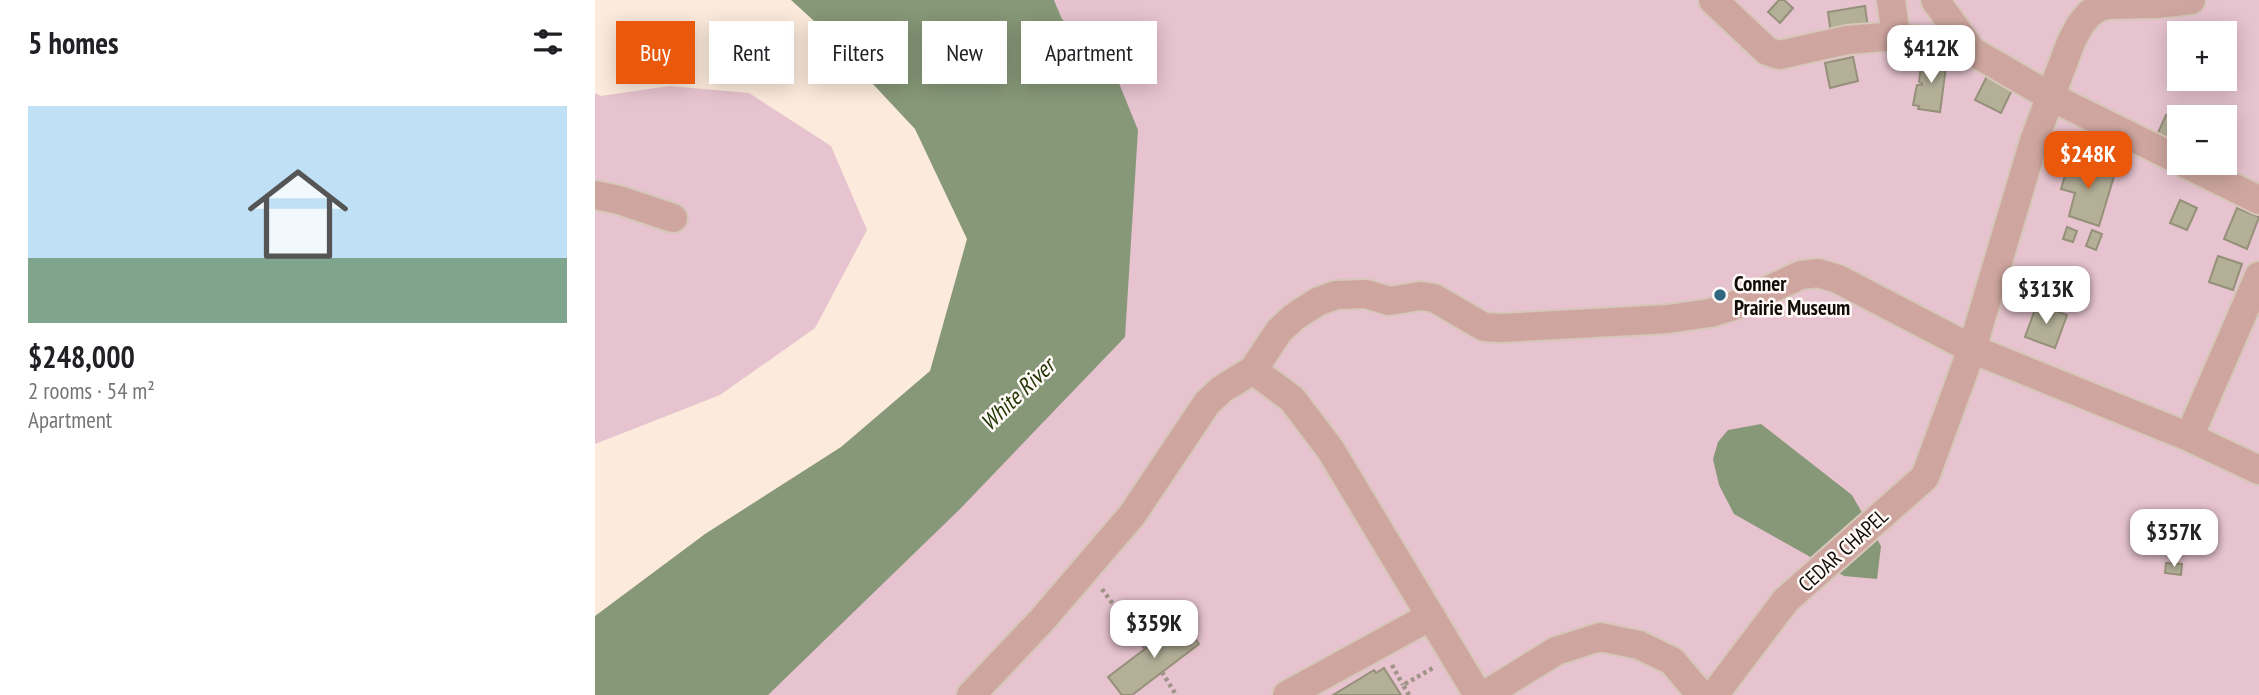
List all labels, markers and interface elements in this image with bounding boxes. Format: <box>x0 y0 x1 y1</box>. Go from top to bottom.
chip: Buy <box>616 21 695 84</box>
chip: Rent <box>709 21 794 84</box>
chip: Filters <box>808 21 908 84</box>
chip: New <box>922 21 1007 84</box>
chip: Apartment <box>1021 21 1157 84</box>
map controls <box>2167 21 2237 175</box>
button: + <box>2167 21 2237 91</box>
text: 5 homes <box>28 23 119 62</box>
icon: filters <box>529 23 567 61</box>
pin: $412K <box>1882 25 1980 85</box>
text: $412K <box>1903 33 1959 62</box>
button: − <box>2167 105 2237 175</box>
pin: $248K <box>2039 132 2137 191</box>
text: $248K <box>2060 139 2116 168</box>
icon: home <box>235 151 361 277</box>
pin: $313K <box>1997 266 2095 326</box>
place label: Conner Prairie Museum <box>1734 270 1850 321</box>
text: $313K <box>2018 274 2074 303</box>
marker: Conner Prairie Museum <box>1712 287 1728 303</box>
text: $248,000 <box>28 337 135 376</box>
water label: White River <box>974 349 1063 436</box>
text: 2 rooms · 54 m² <box>28 376 155 405</box>
text: Apartment <box>28 405 112 434</box>
street label: CEDAR CHAPEL <box>1792 502 1894 597</box>
pin: $357K <box>2125 510 2223 569</box>
text: $357K <box>2146 517 2202 546</box>
pin: $359K <box>1105 600 1203 660</box>
text: $359K <box>1126 608 1182 637</box>

